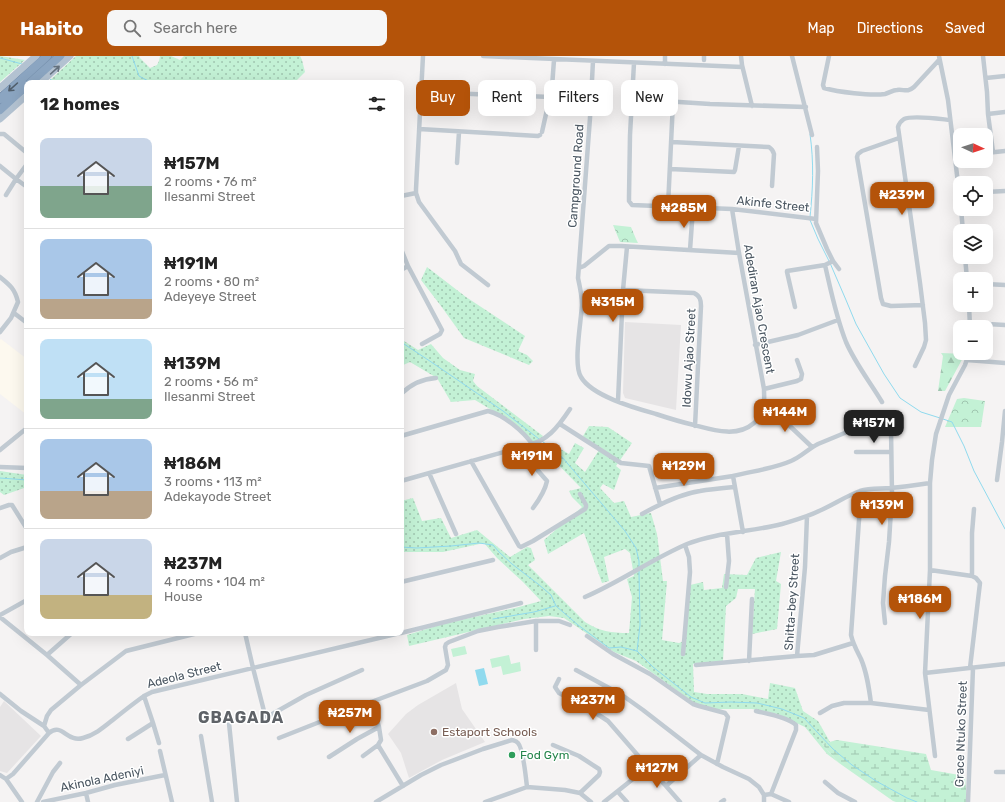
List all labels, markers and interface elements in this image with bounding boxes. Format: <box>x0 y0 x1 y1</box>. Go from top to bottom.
search box <box>107 10 387 46</box>
text: Habito <box>20 17 83 40</box>
icon: search <box>121 17 143 39</box>
text: Search here <box>153 19 237 37</box>
text: Map <box>808 20 835 37</box>
text: Directions <box>857 20 923 37</box>
text: Saved <box>945 20 985 37</box>
one-way arrow <box>50 65 61 74</box>
chip: Buy <box>416 80 470 116</box>
chip: Rent <box>478 80 536 116</box>
chip: Filters <box>544 80 613 116</box>
chip: New <box>621 80 678 116</box>
one-way arrow <box>8 82 19 91</box>
icon: filters <box>366 93 388 115</box>
text: 12 homes <box>40 94 120 114</box>
street label: Campground Road <box>565 124 587 228</box>
north arrow <box>953 128 993 168</box>
map controls <box>953 128 993 360</box>
text: ₦157M <box>164 153 220 173</box>
icon: home <box>72 154 120 202</box>
text: 2 rooms · 76 m² <box>164 174 257 189</box>
button: locate <box>953 176 993 216</box>
pin: ₦239M <box>874 182 930 216</box>
text: ₦239M <box>879 187 925 202</box>
text: Ilesanmi Street <box>164 189 255 204</box>
street label: Akinfe Street <box>736 193 810 215</box>
pin: ₦285M <box>656 195 712 229</box>
text: ₦285M <box>661 200 707 215</box>
button: layers <box>953 224 993 264</box>
street label: Adediran Ajao Crescent <box>741 243 777 375</box>
text: ₦191M <box>164 253 218 273</box>
icon: home <box>72 255 120 303</box>
button: + <box>953 272 993 312</box>
text: 2 rooms · 80 m² <box>164 274 259 289</box>
text: Adeyeye Street <box>164 289 256 304</box>
pin: ₦315M <box>585 289 641 323</box>
text: ₦315M <box>591 294 635 309</box>
street label: Idowu Ajao Street <box>679 308 699 408</box>
button: − <box>953 320 993 360</box>
text: ₦139M <box>164 353 221 373</box>
icon: home <box>72 355 120 403</box>
text: 2 rooms · 56 m² <box>164 374 258 389</box>
text: Ilesanmi Street <box>164 389 255 404</box>
pin: ₦144M <box>757 399 813 433</box>
text: ₦144M <box>763 404 807 419</box>
pin: ₦157M <box>846 410 902 444</box>
text: ₦157M <box>853 415 895 430</box>
pin: ₦191M <box>504 443 560 477</box>
text: ₦191M <box>511 448 553 463</box>
text: ₦186M <box>164 453 221 473</box>
pin: ₦129M <box>656 453 712 487</box>
icon: home <box>72 455 120 503</box>
text: ₦129M <box>662 458 706 473</box>
text: 3 rooms · 113 m² <box>164 474 262 489</box>
text: Adekayode Street <box>164 489 271 504</box>
pin: ₦139M <box>854 492 910 526</box>
text: ₦139M <box>860 497 904 512</box>
text: ₦237M <box>164 553 222 573</box>
street label: Shitta-bey Street <box>782 553 802 651</box>
icon: home <box>72 555 120 603</box>
text: 4 rooms · 104 m² <box>164 574 265 589</box>
pin: ₦186M <box>892 586 948 620</box>
text: House <box>164 589 202 604</box>
text: ₦186M <box>898 591 942 606</box>
street label: Adeola Street <box>145 659 223 691</box>
street label: Grace Ntuko Street <box>952 680 970 787</box>
pin: ₦237M <box>565 687 621 721</box>
text: ₦237M <box>571 692 615 707</box>
pin: ₦257M <box>322 700 378 734</box>
text: ₦257M <box>328 705 372 720</box>
district label: GBAGADA <box>198 708 284 727</box>
place label: Estaport Schools <box>442 725 537 739</box>
marker: Estaport Schools <box>429 727 439 737</box>
place label: Fod Gym <box>520 748 569 762</box>
marker: Fod Gym <box>507 750 517 760</box>
pin: ₦127M <box>629 755 685 789</box>
text: ₦127M <box>636 760 678 775</box>
street label: Akinola Adeniyi <box>59 763 145 795</box>

